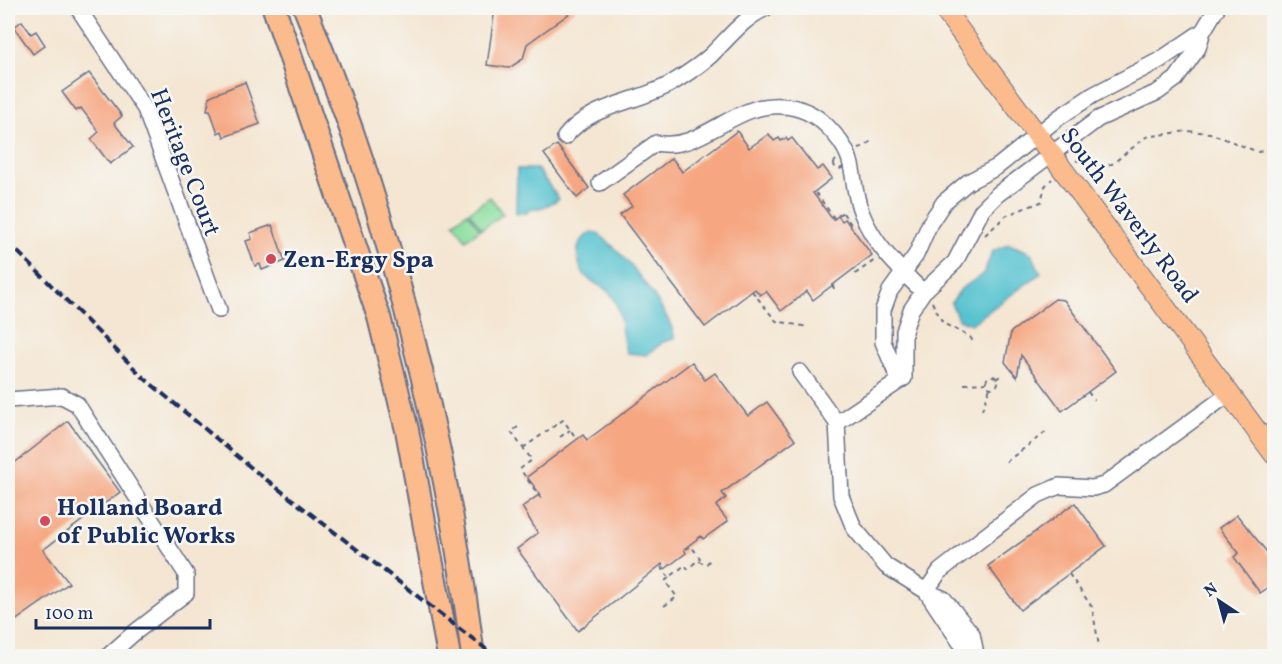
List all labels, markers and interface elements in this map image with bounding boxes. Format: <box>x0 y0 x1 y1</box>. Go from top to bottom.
street label: Heritage Court <box>140 84 228 242</box>
street label: South Waverly Road <box>1051 121 1206 311</box>
place label: Zen-Ergy Spa <box>283 244 434 278</box>
marker: Zen-Ergy Spa <box>264 252 278 266</box>
place label: Holland Board of Public Works <box>57 492 236 554</box>
marker: Holland Board of Public Works <box>38 514 52 528</box>
north arrow <box>1189 571 1249 631</box>
text: N <box>1200 578 1223 603</box>
scale bar <box>36 592 210 630</box>
text: 100 m <box>45 602 94 627</box>

